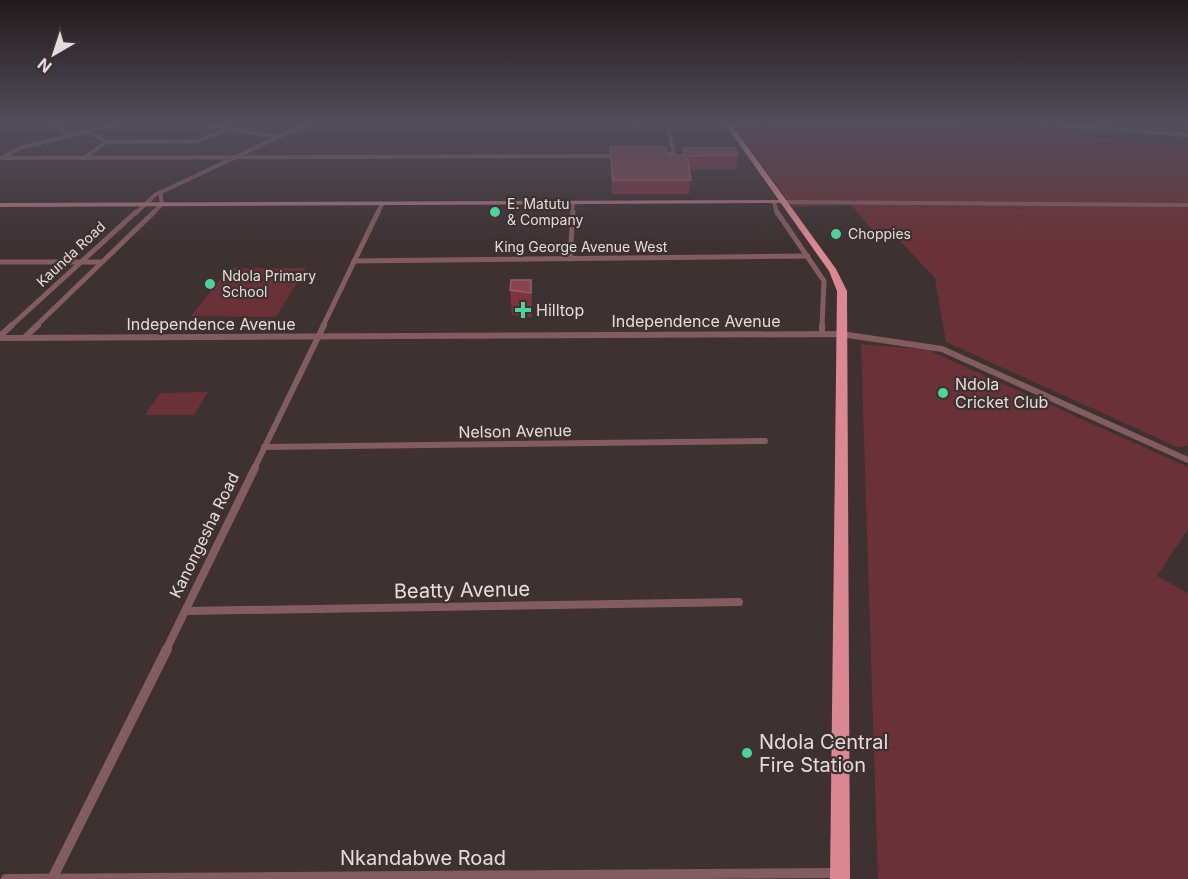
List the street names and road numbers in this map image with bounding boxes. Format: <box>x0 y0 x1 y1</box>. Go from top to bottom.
street label: Kaunda Road <box>33 217 109 290</box>
street label: King George Avenue West <box>495 238 668 255</box>
street label: Independence Avenue <box>611 311 781 331</box>
street label: Independence Avenue <box>126 314 296 334</box>
street label: Nelson Avenue <box>458 420 572 442</box>
street label: Kanongesha Road <box>165 469 243 601</box>
street label: Beatty Avenue <box>394 577 530 603</box>
street label: Nkandabwe Road <box>340 846 506 870</box>

